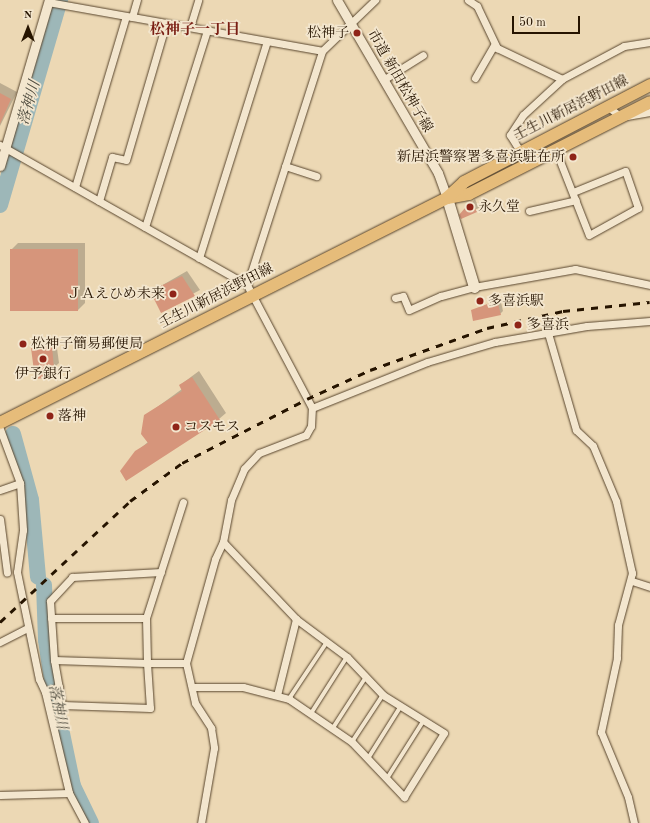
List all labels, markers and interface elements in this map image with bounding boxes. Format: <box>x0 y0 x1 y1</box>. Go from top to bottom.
north arrow <box>8 8 48 48</box>
scale bar <box>514 8 582 34</box>
text: N <box>24 10 32 21</box>
text: 50 m <box>519 17 546 29</box>
district label: 松神子一丁目 <box>150 22 240 40</box>
place label: 松神子 <box>307 25 349 41</box>
street label: 市道 新田松神子線 <box>364 27 436 135</box>
marker: 松神子 <box>352 28 362 38</box>
street label: 壬生川新居浜野田線 <box>511 72 631 144</box>
water label: 落神川 <box>15 79 45 127</box>
place label: 新居浜警察署多喜浜駐在所 <box>397 149 565 165</box>
marker: 新居浜警察署多喜浜駐在所 <box>568 152 578 162</box>
place label: 永久堂 <box>478 199 520 215</box>
marker: 永久堂 <box>465 202 475 212</box>
street label: 壬生川新居浜野田線 <box>156 260 276 332</box>
place label: ＪＡえひめ未来 <box>67 286 165 302</box>
marker: ＪＡえひめ未来 <box>168 289 178 299</box>
place label: 多喜浜駅 <box>488 293 544 309</box>
marker: 多喜浜駅 <box>475 296 485 306</box>
place label: 多喜浜 <box>527 317 569 333</box>
marker: 多喜浜 <box>512 319 524 331</box>
place label: 松神子簡易郵便局 <box>31 336 143 352</box>
marker: 松神子簡易郵便局 <box>18 339 28 349</box>
marker: 伊予銀行 <box>38 354 48 364</box>
place label: 伊予銀行 <box>15 366 71 382</box>
place label: 落神 <box>58 408 86 424</box>
marker: 落神 <box>45 411 55 421</box>
place label: コスモス <box>184 419 240 435</box>
marker: コスモス <box>171 422 181 432</box>
water label: 落神川 <box>44 683 70 731</box>

